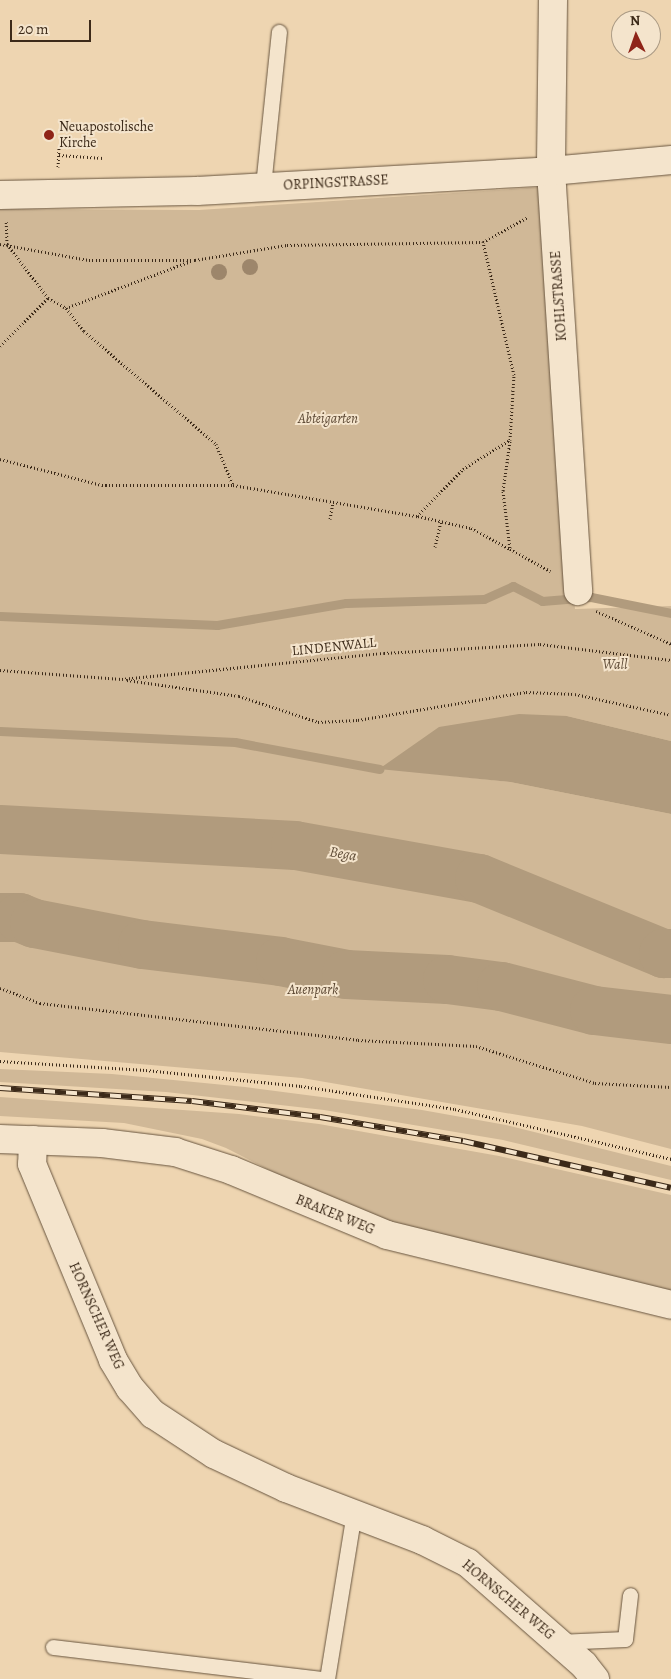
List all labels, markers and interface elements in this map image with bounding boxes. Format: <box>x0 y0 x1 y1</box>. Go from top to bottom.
scale bar <box>12 10 94 42</box>
north arrow <box>611 10 661 60</box>
text: N <box>630 11 641 30</box>
text: 20 m <box>18 19 49 39</box>
place label: Neuapostolische Kirche <box>59 119 153 152</box>
marker: Neuapostolische Kirche <box>43 129 55 141</box>
street label: ORPINGSTRASSE <box>283 172 389 194</box>
street label: KOHLSTRASSE <box>547 250 571 342</box>
park label: Abteigarten <box>298 411 358 427</box>
street label: LINDENWALL <box>291 634 377 660</box>
park label: Wall <box>603 657 627 673</box>
water label: Bega <box>328 843 358 865</box>
park label: Auenpark <box>288 982 338 998</box>
street label: BRAKER WEG <box>293 1192 377 1238</box>
street label: HORNSCHER WEG <box>65 1260 127 1372</box>
street label: HORNSCHER WEG <box>458 1556 558 1644</box>

